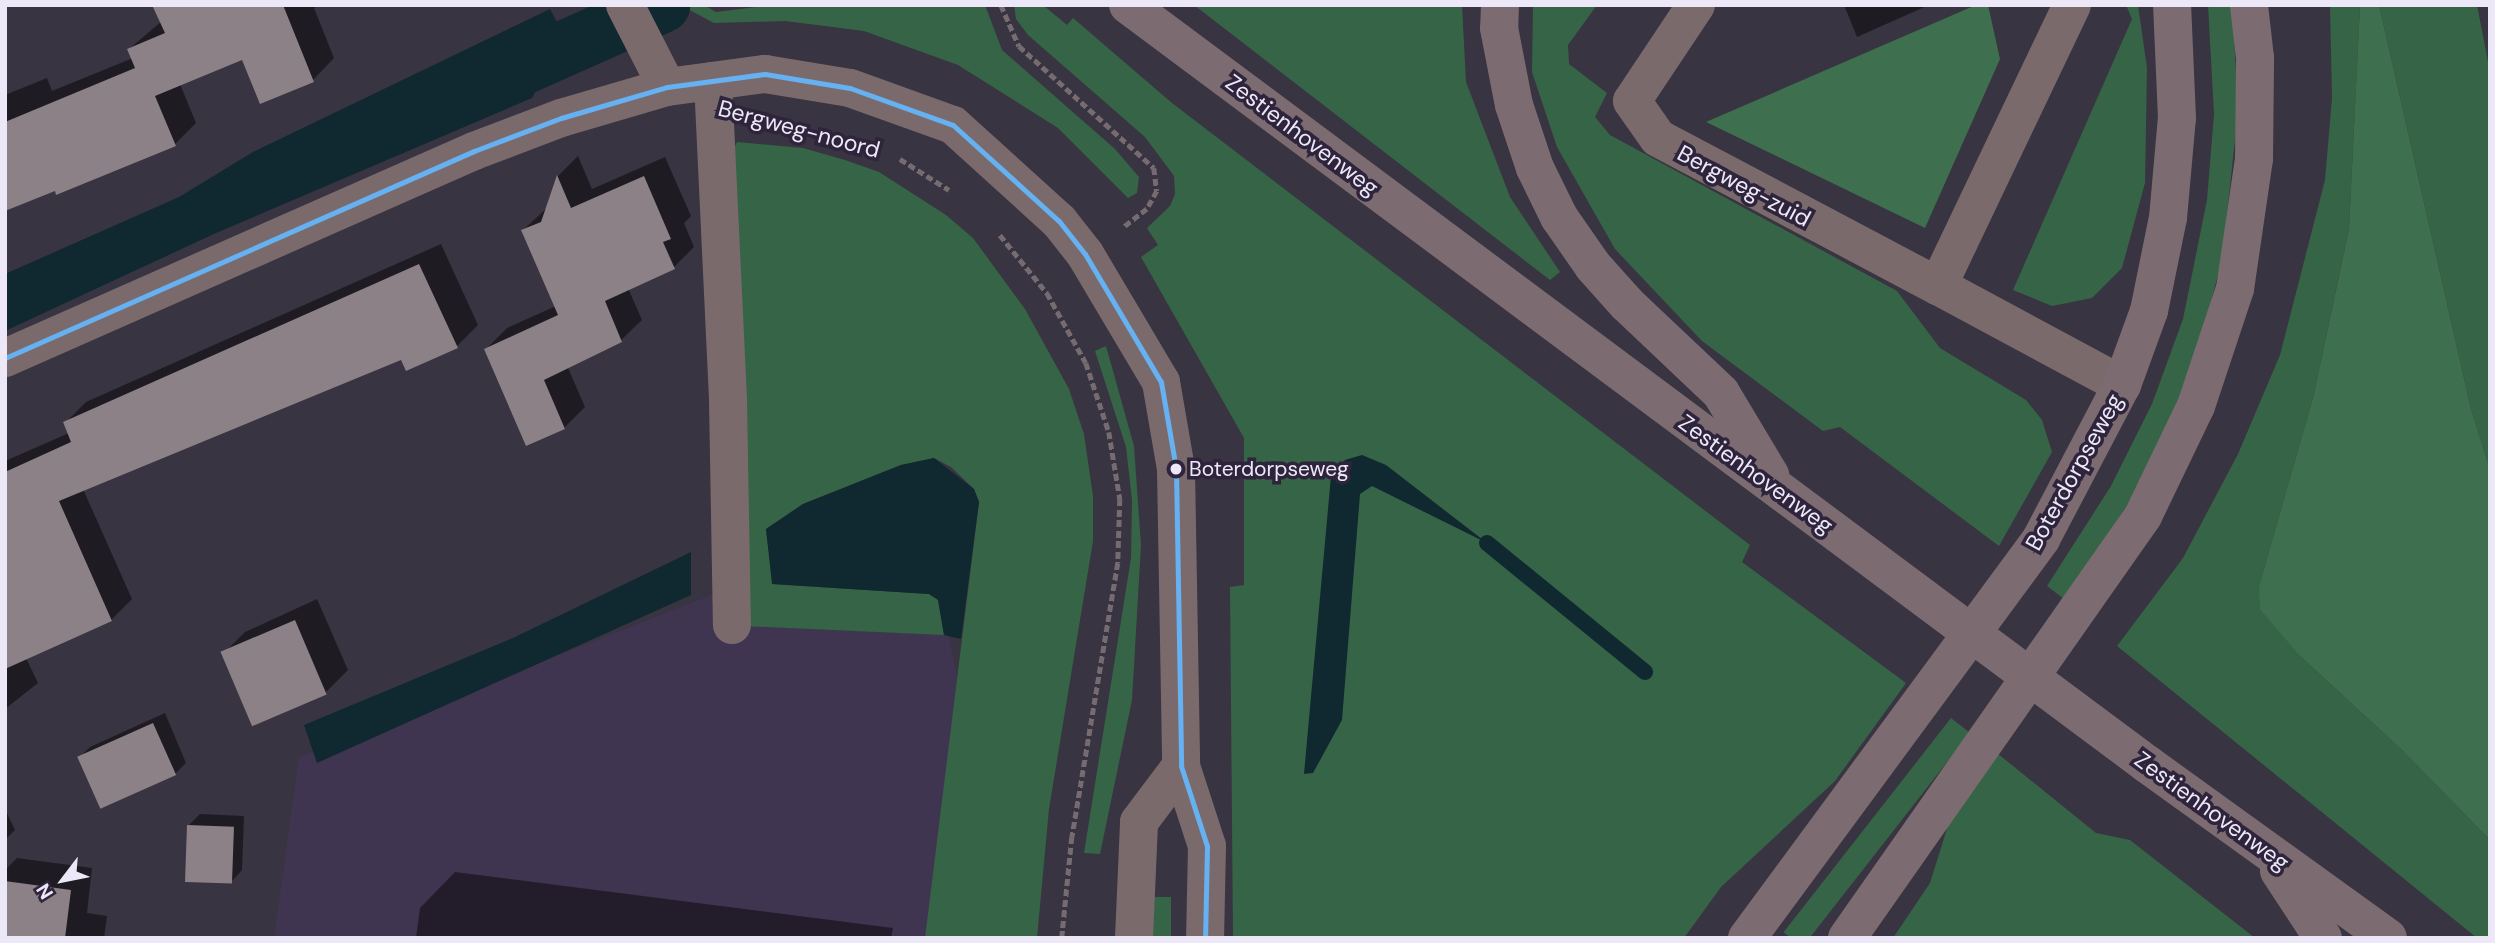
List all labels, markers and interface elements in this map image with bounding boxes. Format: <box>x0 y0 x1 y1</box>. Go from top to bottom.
street label: Zestienhovenweg <box>1220 68 1384 202</box>
street label: Bergweg-noord <box>715 94 883 164</box>
street label: Bergweg-zuid <box>1673 139 1815 233</box>
street label: Boterdorpseweg <box>2020 389 2128 555</box>
street label: Zestienhovenweg <box>1673 409 1839 539</box>
place label: Boterdorpseweg <box>1189 456 1349 482</box>
marker: Boterdorpseweg <box>1169 462 1183 476</box>
street label: Zestienhovenweg <box>2129 746 2295 876</box>
north arrow <box>28 845 98 915</box>
text: N <box>30 879 59 904</box>

